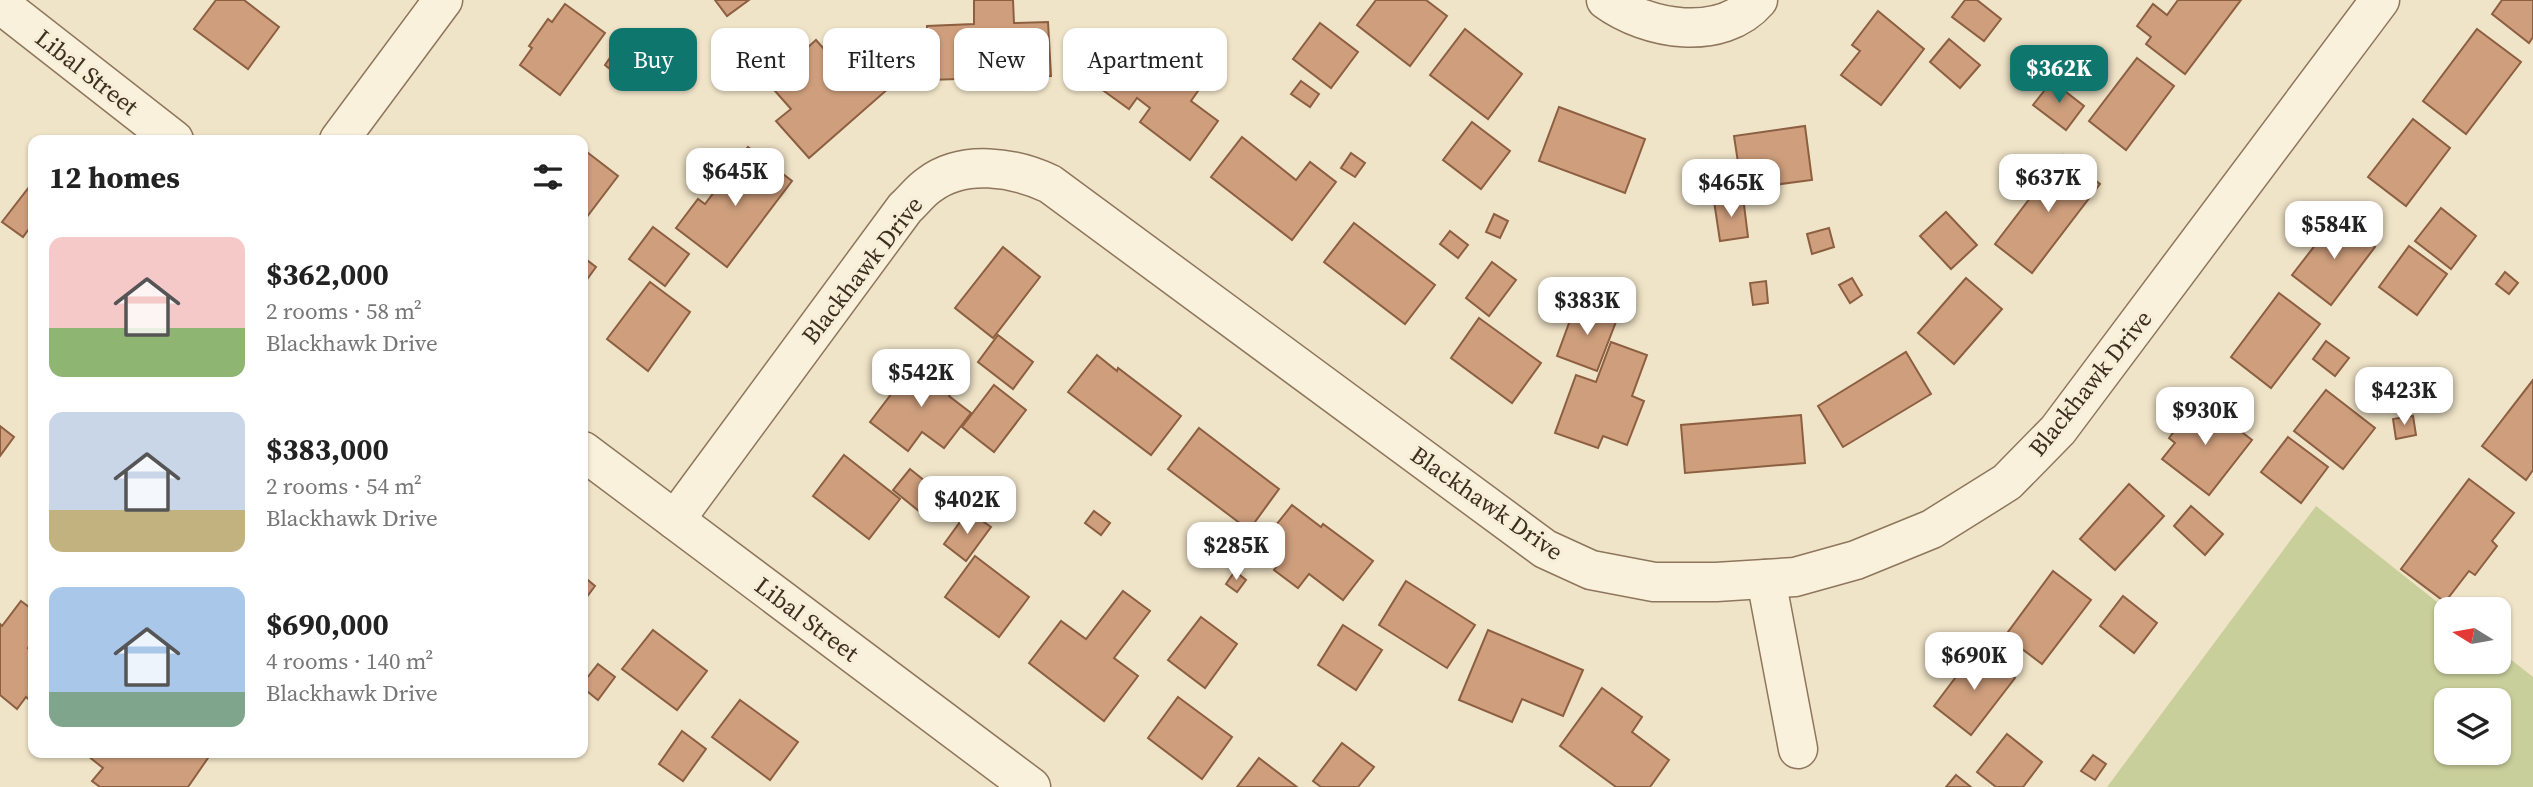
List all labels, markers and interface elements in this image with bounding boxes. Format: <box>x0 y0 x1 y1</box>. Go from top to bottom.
street label: Libal Street <box>29 21 146 123</box>
chip: Buy <box>609 28 697 91</box>
chip: Rent <box>711 28 809 91</box>
chip: Filters <box>823 28 940 91</box>
chip: New <box>954 28 1049 91</box>
chip: Apartment <box>1063 28 1227 91</box>
pin: $362K <box>2010 46 2108 105</box>
text: $362K <box>2026 52 2092 84</box>
pin: $645K <box>686 148 784 208</box>
pin: $637K <box>1999 154 2097 214</box>
text: $645K <box>702 155 768 187</box>
text: 12 homes <box>49 157 180 198</box>
icon: filters <box>529 158 567 196</box>
pin: $465K <box>1682 160 1780 219</box>
text: $637K <box>2015 161 2081 193</box>
text: $465K <box>1698 166 1764 198</box>
street label: Blackhawk Drive <box>794 189 930 351</box>
pin: $584K <box>2285 202 2383 261</box>
text: $584K <box>2301 208 2367 240</box>
text: $362,000 <box>266 254 389 295</box>
icon: home <box>105 265 189 349</box>
pin: $383K <box>1538 278 1636 337</box>
text: $383K <box>1554 284 1620 316</box>
text: 2 rooms · 58 m² <box>266 295 422 327</box>
street label: Blackhawk Drive <box>2021 303 2159 463</box>
text: Blackhawk Drive <box>266 327 438 359</box>
pin: $542K <box>872 350 970 409</box>
text: $542K <box>888 356 954 388</box>
pin: $423K <box>2355 368 2453 427</box>
text: $423K <box>2371 374 2437 406</box>
pin: $930K <box>2156 388 2254 447</box>
text: $930K <box>2172 394 2238 426</box>
text: $383,000 <box>266 429 389 470</box>
street label: Blackhawk Drive <box>1404 438 1570 568</box>
icon: home <box>105 440 189 524</box>
text: 2 rooms · 54 m² <box>266 470 422 502</box>
pin: $402K <box>918 476 1016 536</box>
text: $402K <box>934 483 1000 515</box>
text: Blackhawk Drive <box>266 502 438 534</box>
pin: $285K <box>1187 522 1285 582</box>
text: $285K <box>1203 529 1269 561</box>
street label: Libal Street <box>748 569 866 669</box>
north arrow <box>2434 597 2511 674</box>
map controls <box>2434 597 2511 765</box>
text: $690,000 <box>266 604 389 645</box>
icon: home <box>105 615 189 699</box>
pin: $690K <box>1925 632 2023 692</box>
text: $690K <box>1941 639 2007 671</box>
text: 4 rooms · 140 m² <box>266 645 433 677</box>
text: Blackhawk Drive <box>266 677 438 709</box>
button: layers <box>2434 688 2511 765</box>

